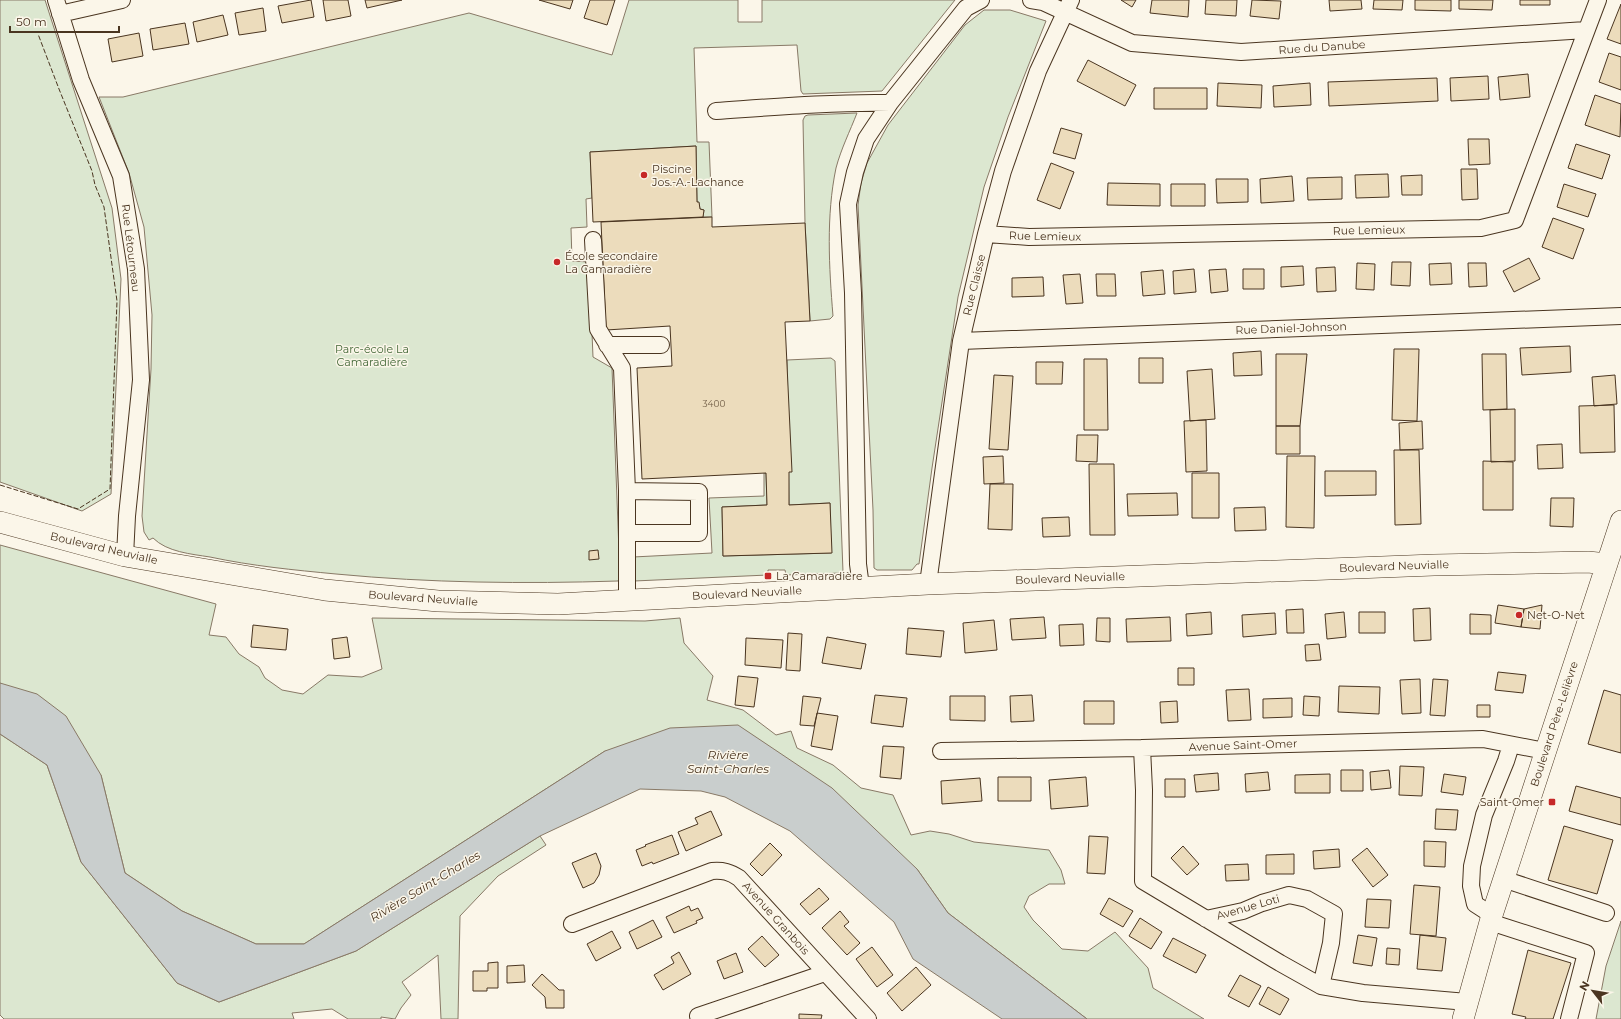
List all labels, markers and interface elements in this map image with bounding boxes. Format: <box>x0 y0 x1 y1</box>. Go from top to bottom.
scale bar <box>10 8 119 34</box>
text: 50 m <box>16 14 47 29</box>
street label: Rue du Danube <box>1278 37 1366 57</box>
place label: Piscine Jos.-A.-Lachance <box>651 162 744 189</box>
marker: Piscine Jos.-A.-Lachance <box>639 170 649 180</box>
street label: Rue Létourneau <box>119 203 143 293</box>
street label: Rue Lemieux <box>1333 222 1405 238</box>
street label: Rue Lemieux <box>1009 228 1081 244</box>
place label: École secondaire La Camaradière <box>565 249 658 276</box>
street label: Rue Claisse <box>960 253 988 317</box>
marker: École secondaire La Camaradière <box>552 257 562 267</box>
street label: Rue Daniel-Johnson <box>1235 319 1347 337</box>
park label: Parc-école La Camaradière <box>335 342 409 369</box>
house number: 3400 <box>703 398 726 409</box>
street label: Boulevard Neuvialle <box>49 529 159 567</box>
street label: Boulevard Neuvialle <box>1339 557 1449 575</box>
place label: La Camaradière <box>776 569 863 583</box>
street label: Boulevard Neuvialle <box>1015 569 1125 587</box>
marker: La Camaradière <box>763 571 773 581</box>
street label: Boulevard Neuvialle <box>692 583 803 603</box>
street label: Boulevard Neuvialle <box>368 587 479 609</box>
place label: Net-O-Net <box>1527 608 1585 622</box>
marker: Net-O-Net <box>1514 610 1524 620</box>
street label: Boulevard Père-Lelièvre <box>1527 659 1581 788</box>
street label: Avenue Saint-Omer <box>1188 736 1298 754</box>
water label: Rivière Saint-Charles <box>687 747 769 776</box>
place label: Saint-Omer <box>1480 795 1544 809</box>
marker: Saint-Omer <box>1547 797 1557 807</box>
water label: Rivière Saint-Charles <box>367 847 483 925</box>
street label: Avenue Granbois <box>740 879 813 958</box>
street label: Avenue Loti <box>1215 891 1281 923</box>
north arrow <box>1573 971 1613 1011</box>
text: N <box>1576 978 1593 993</box>

